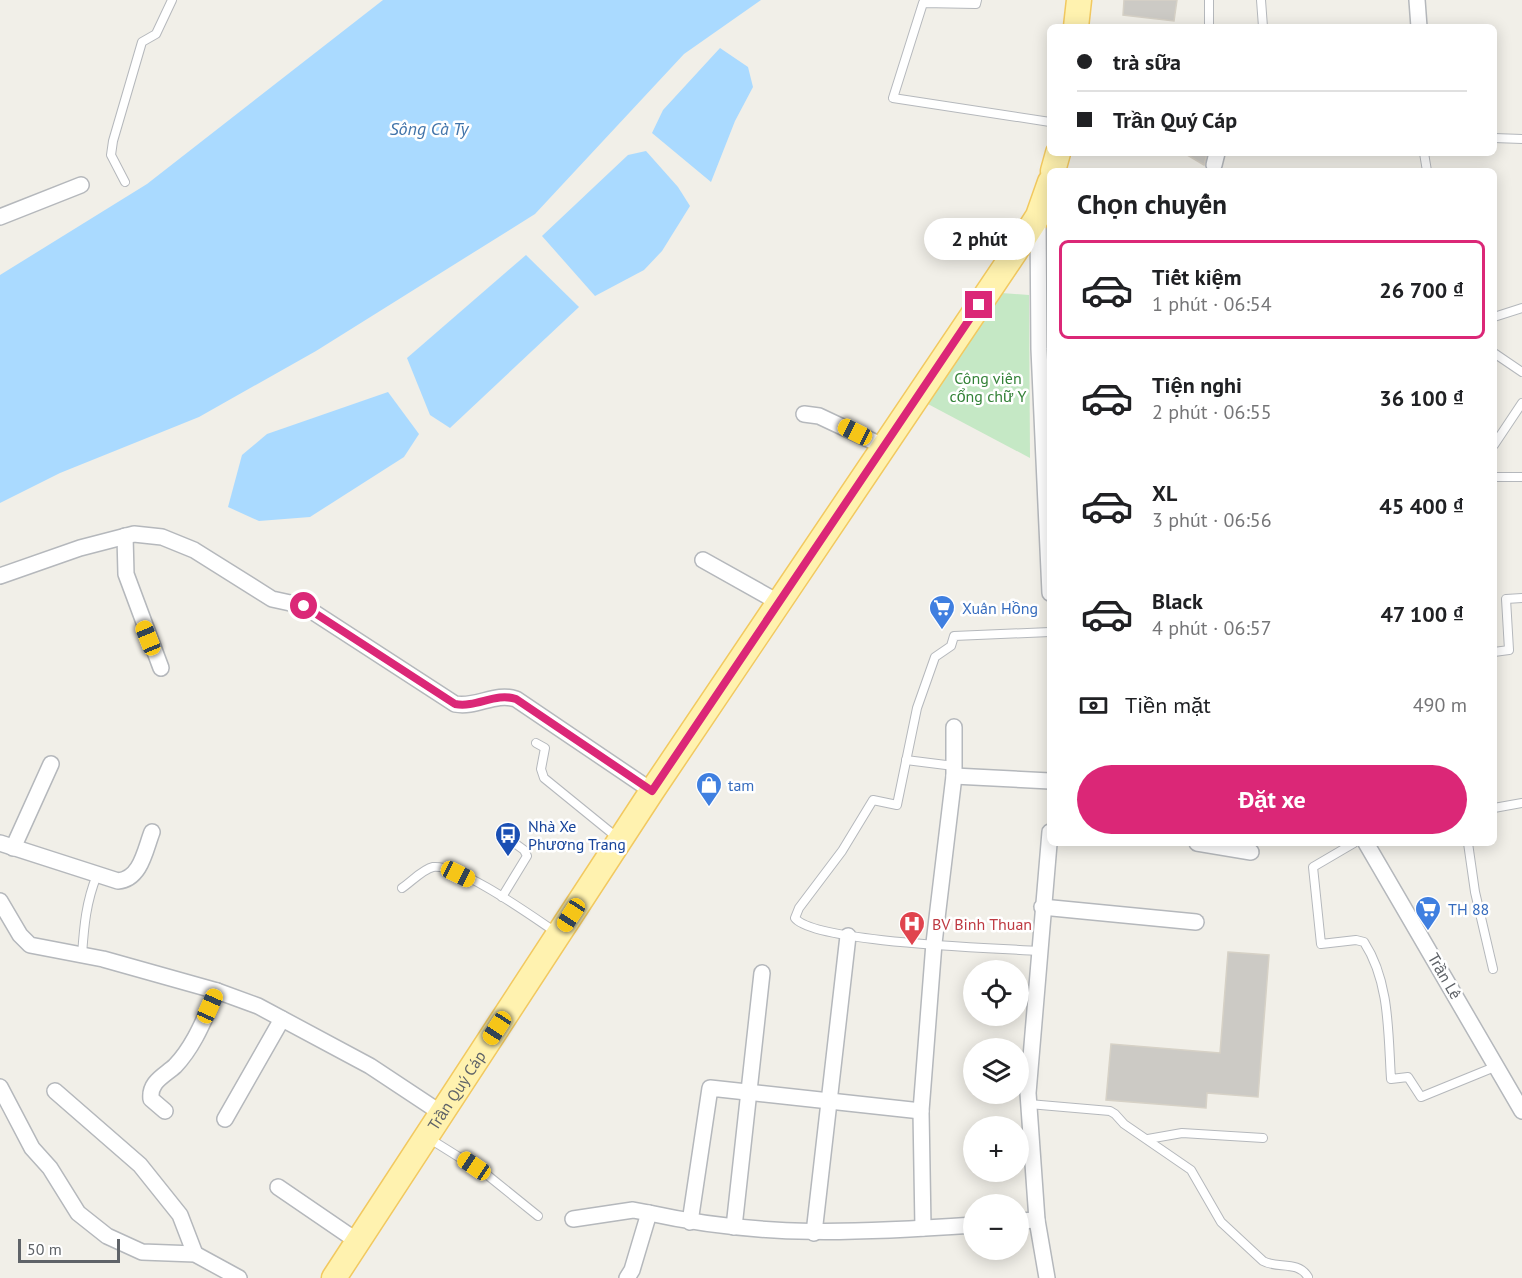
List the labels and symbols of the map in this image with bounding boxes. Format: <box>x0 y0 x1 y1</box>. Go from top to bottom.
water label: Sông Cà Ty <box>390 117 470 140</box>
callout: 2 phút <box>924 218 1034 260</box>
route end <box>965 291 992 318</box>
park label: Công viên cổng chữ Y <box>949 368 1027 406</box>
car <box>835 416 875 448</box>
route start <box>290 592 317 619</box>
supermarket icon: Xuân Hồng <box>927 593 957 631</box>
place label: Xuân Hồng <box>962 598 1038 618</box>
car <box>133 618 163 658</box>
shop icon: tam <box>694 770 724 808</box>
place label: tam <box>728 775 754 795</box>
place label: Nhà Xe Phương Trang <box>528 816 626 854</box>
bus stop icon: Nhà Xe Phương Trang <box>493 820 523 858</box>
car <box>438 858 478 890</box>
supermarket icon: TH 88 <box>1413 894 1443 932</box>
car <box>554 895 588 935</box>
place label: TH 88 <box>1448 899 1489 919</box>
hospital icon: BV Binh Thuan <box>897 909 927 947</box>
place label: BV Binh Thuan <box>932 914 1032 934</box>
street label: Trần Lê <box>1424 949 1466 1003</box>
car <box>194 986 226 1026</box>
car <box>480 1008 514 1048</box>
street label: Trần Quý Cáp <box>423 1047 490 1134</box>
car <box>454 1148 494 1184</box>
scale bar <box>18 1236 120 1264</box>

